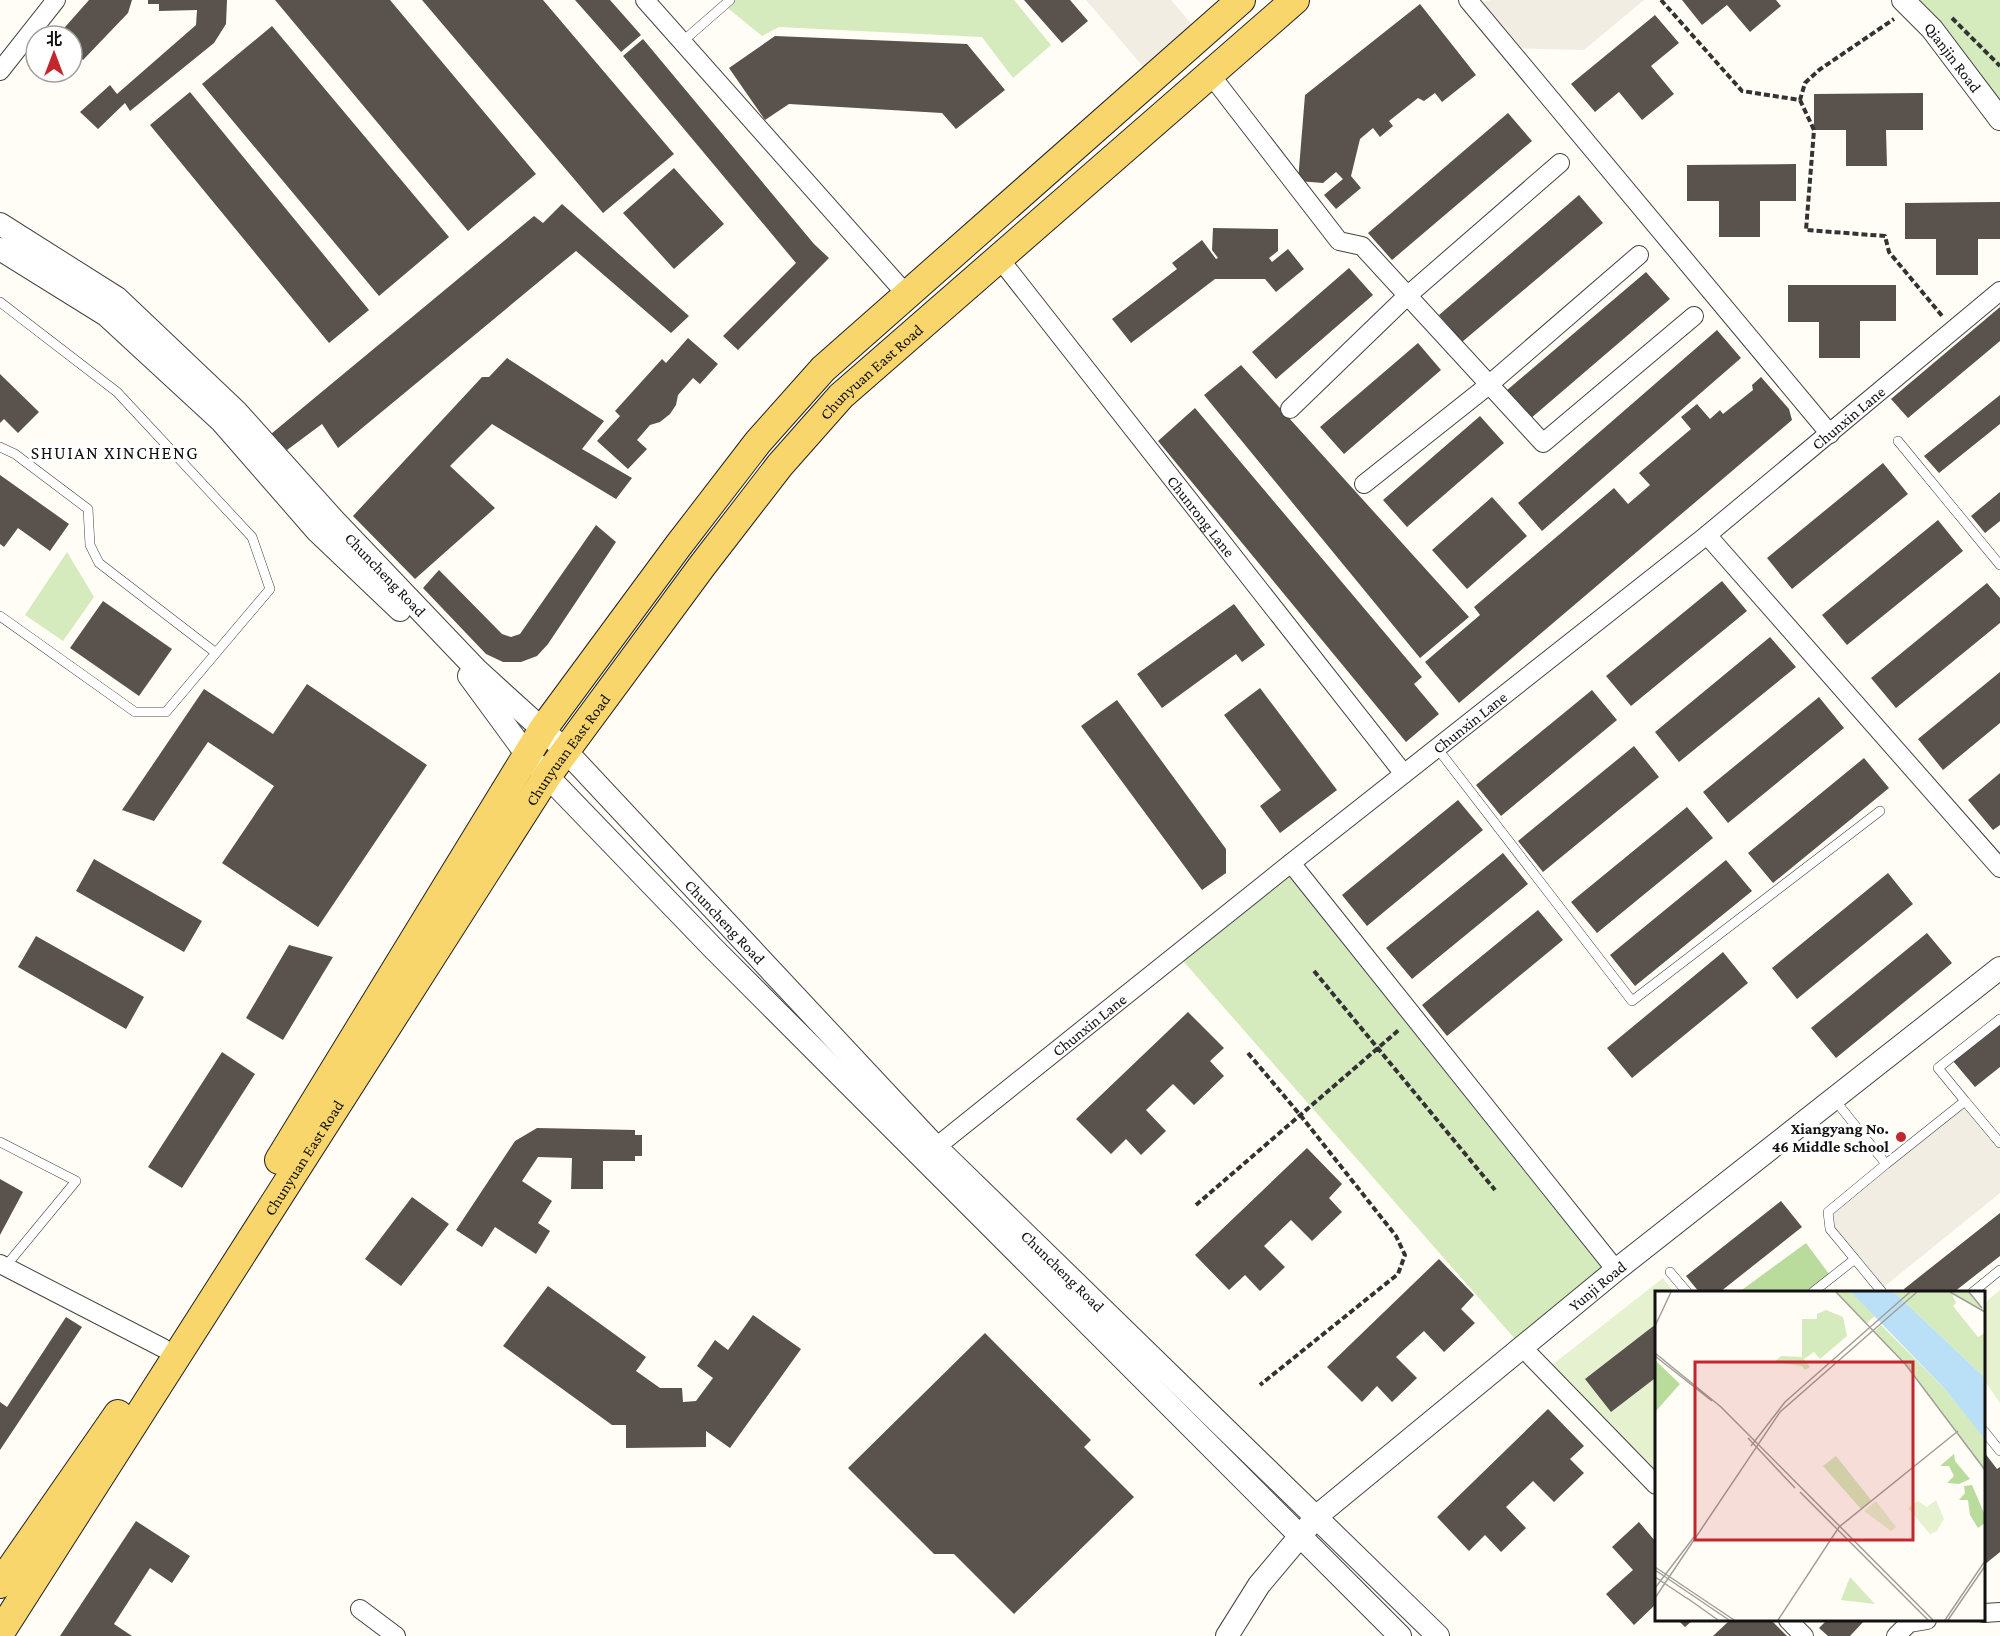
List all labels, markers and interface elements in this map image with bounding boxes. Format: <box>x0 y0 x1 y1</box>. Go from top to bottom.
street label: Qianjin Road <box>1921 19 1985 96</box>
north arrow <box>24 24 84 84</box>
text: 北 <box>46 31 62 48</box>
street label: Chunyuan East Road <box>816 320 927 423</box>
street label: Chunxin Lane <box>1809 383 1888 453</box>
district label: SHUIAN XINCHENG <box>31 443 199 463</box>
street label: Chunrong Lane <box>1164 472 1238 560</box>
street label: Chuncheng Road <box>342 529 429 620</box>
street label: Chunxin Lane <box>1429 688 1510 757</box>
street label: Chunyuan East Road <box>522 690 614 809</box>
street label: Chuncheng Road <box>681 876 769 968</box>
street label: Chunxin Lane <box>1049 990 1130 1060</box>
street label: Chunyuan East Road <box>261 1097 347 1219</box>
place label: Xiangyang No. 46 Middle School <box>1772 1120 1889 1155</box>
marker: Xiangyang No. 46 Middle School <box>1894 1130 1908 1144</box>
street label: Chuncheng Road <box>1018 1227 1108 1316</box>
street label: Yunji Road <box>1566 1257 1630 1314</box>
inset map <box>1655 1291 1985 1621</box>

